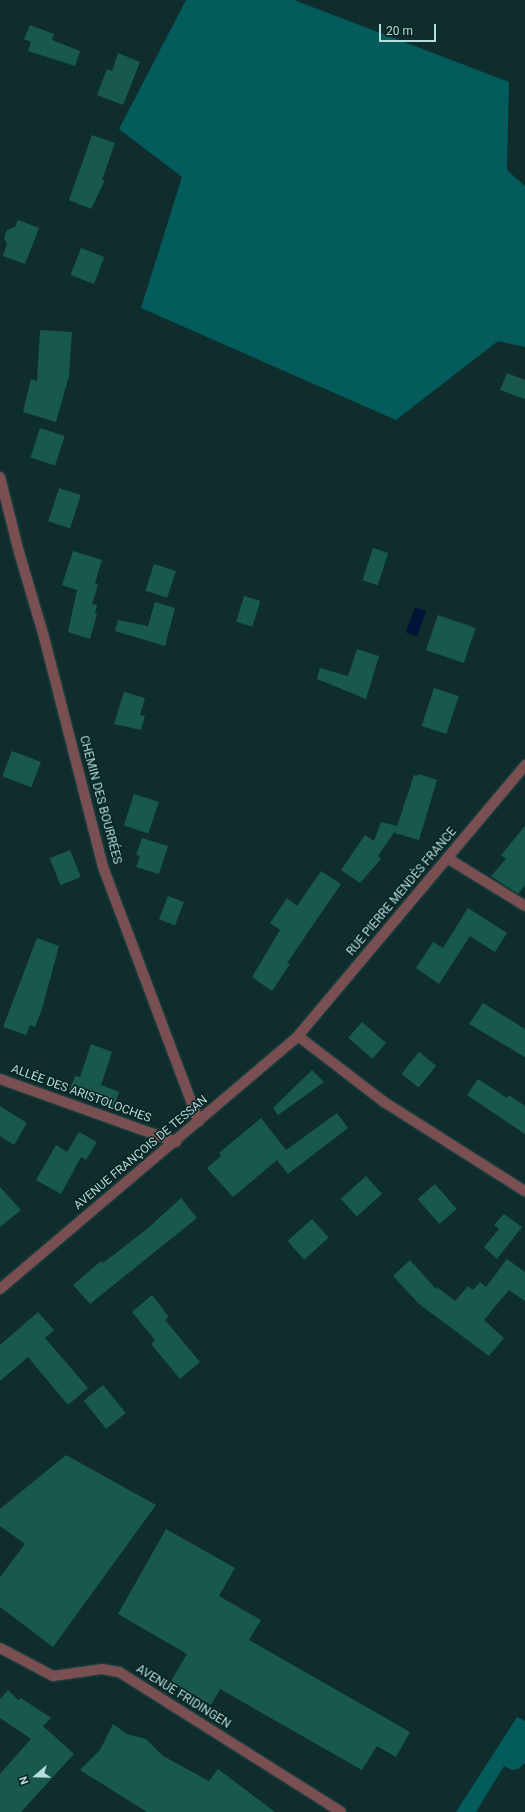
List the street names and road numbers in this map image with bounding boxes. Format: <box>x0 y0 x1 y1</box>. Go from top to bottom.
street label: CHEMIN DES BOURRÉES <box>76 734 124 866</box>
street label: RUE PIERRE MENDÈS FRANCE <box>344 825 460 959</box>
street label: ALLÉE DES ARISTOLOCHES <box>9 1062 153 1126</box>
street label: AVENUE FRANÇOIS DE TESSAN <box>71 1093 211 1213</box>
street label: AVENUE FRIDINGEN <box>133 1662 233 1732</box>

